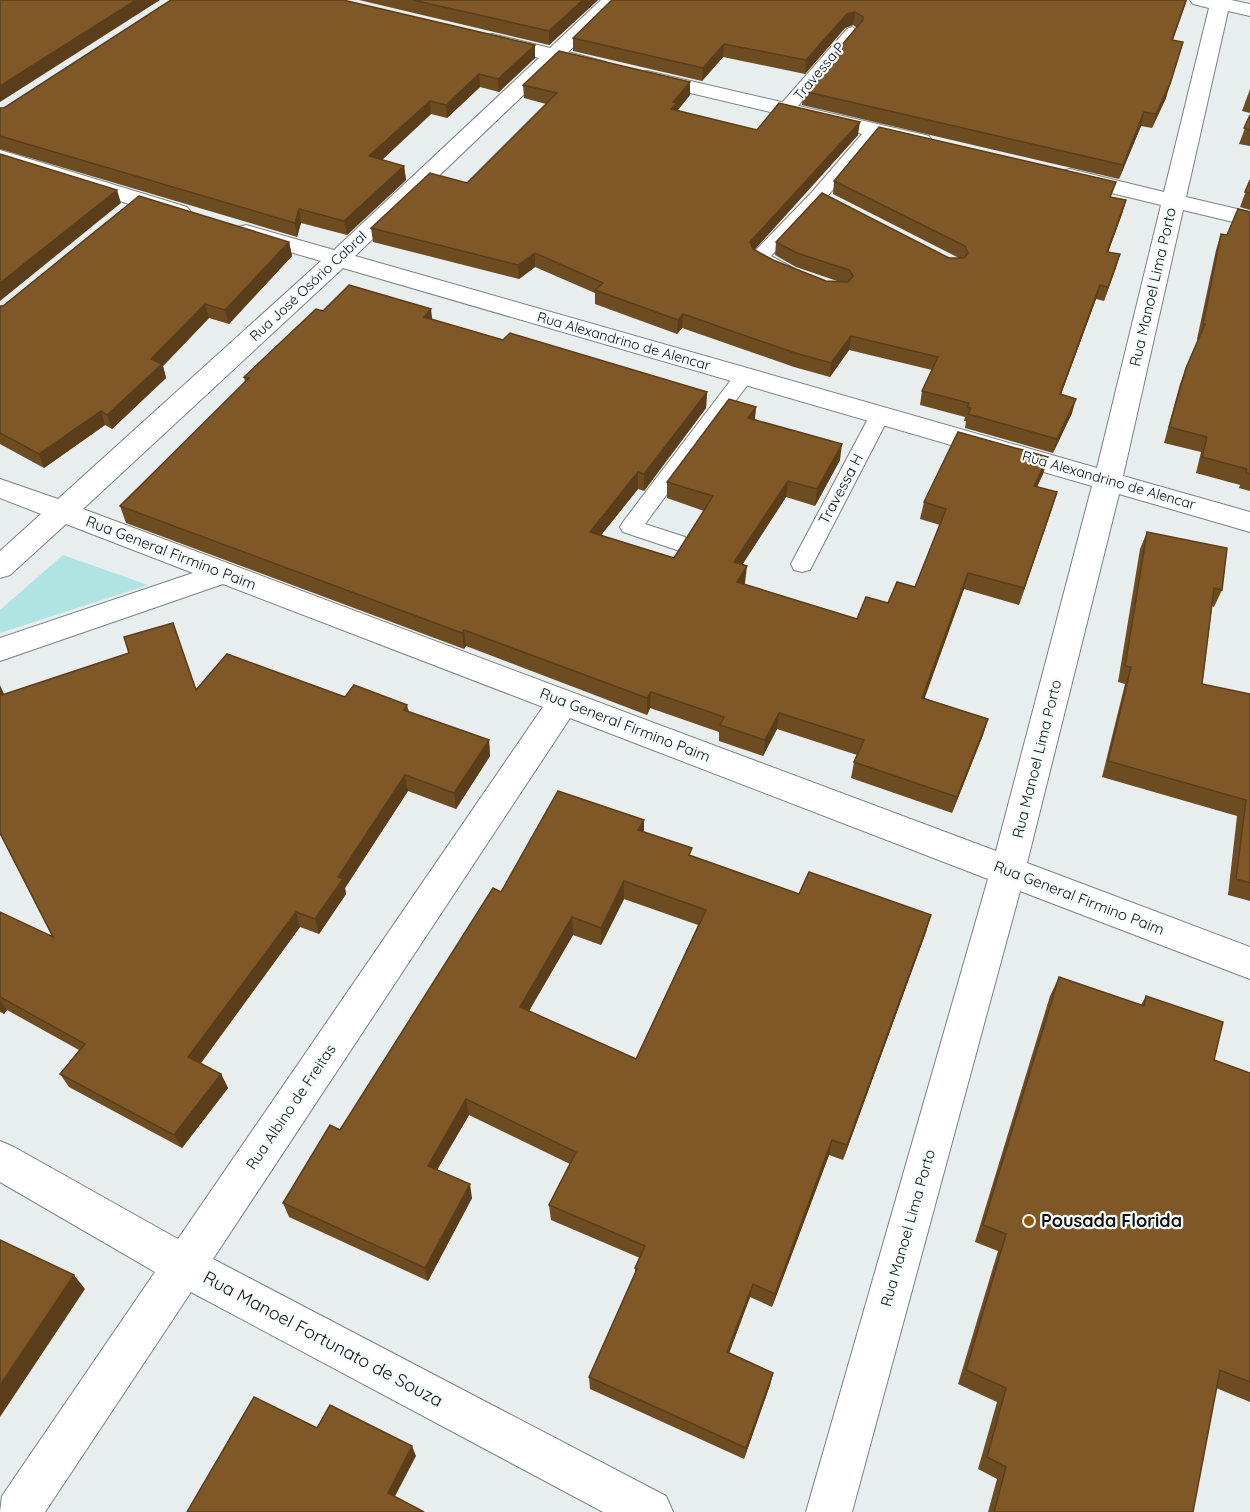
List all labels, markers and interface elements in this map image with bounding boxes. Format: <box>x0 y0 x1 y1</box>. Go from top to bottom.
street label: Travessa P <box>790 38 848 104</box>
street label: Rua Manoel Lima Porto <box>1125 206 1180 368</box>
street label: Rua José Osório Cabral <box>246 227 370 345</box>
street label: Rua Alexandrino de Alencar <box>535 308 713 375</box>
street label: Rua Alexandrino de Alencar <box>1020 447 1198 514</box>
street label: Travessa H <box>814 450 867 527</box>
street label: Rua General Firmino Paim <box>83 511 259 594</box>
street label: Rua Manoel Lima Porto <box>1008 678 1065 840</box>
street label: Rua General Firmino Paim <box>537 683 713 766</box>
street label: Rua General Firmino Paim <box>991 856 1167 939</box>
street label: Rua Albino de Freitas <box>242 1040 340 1173</box>
street label: Rua Manoel Lima Porto <box>876 1147 939 1309</box>
place label: Pousada Florida <box>1041 1209 1182 1232</box>
marker: Pousada Florida <box>1022 1214 1036 1228</box>
street label: Rua Manoel Fortunato de Souza <box>199 1265 447 1412</box>

